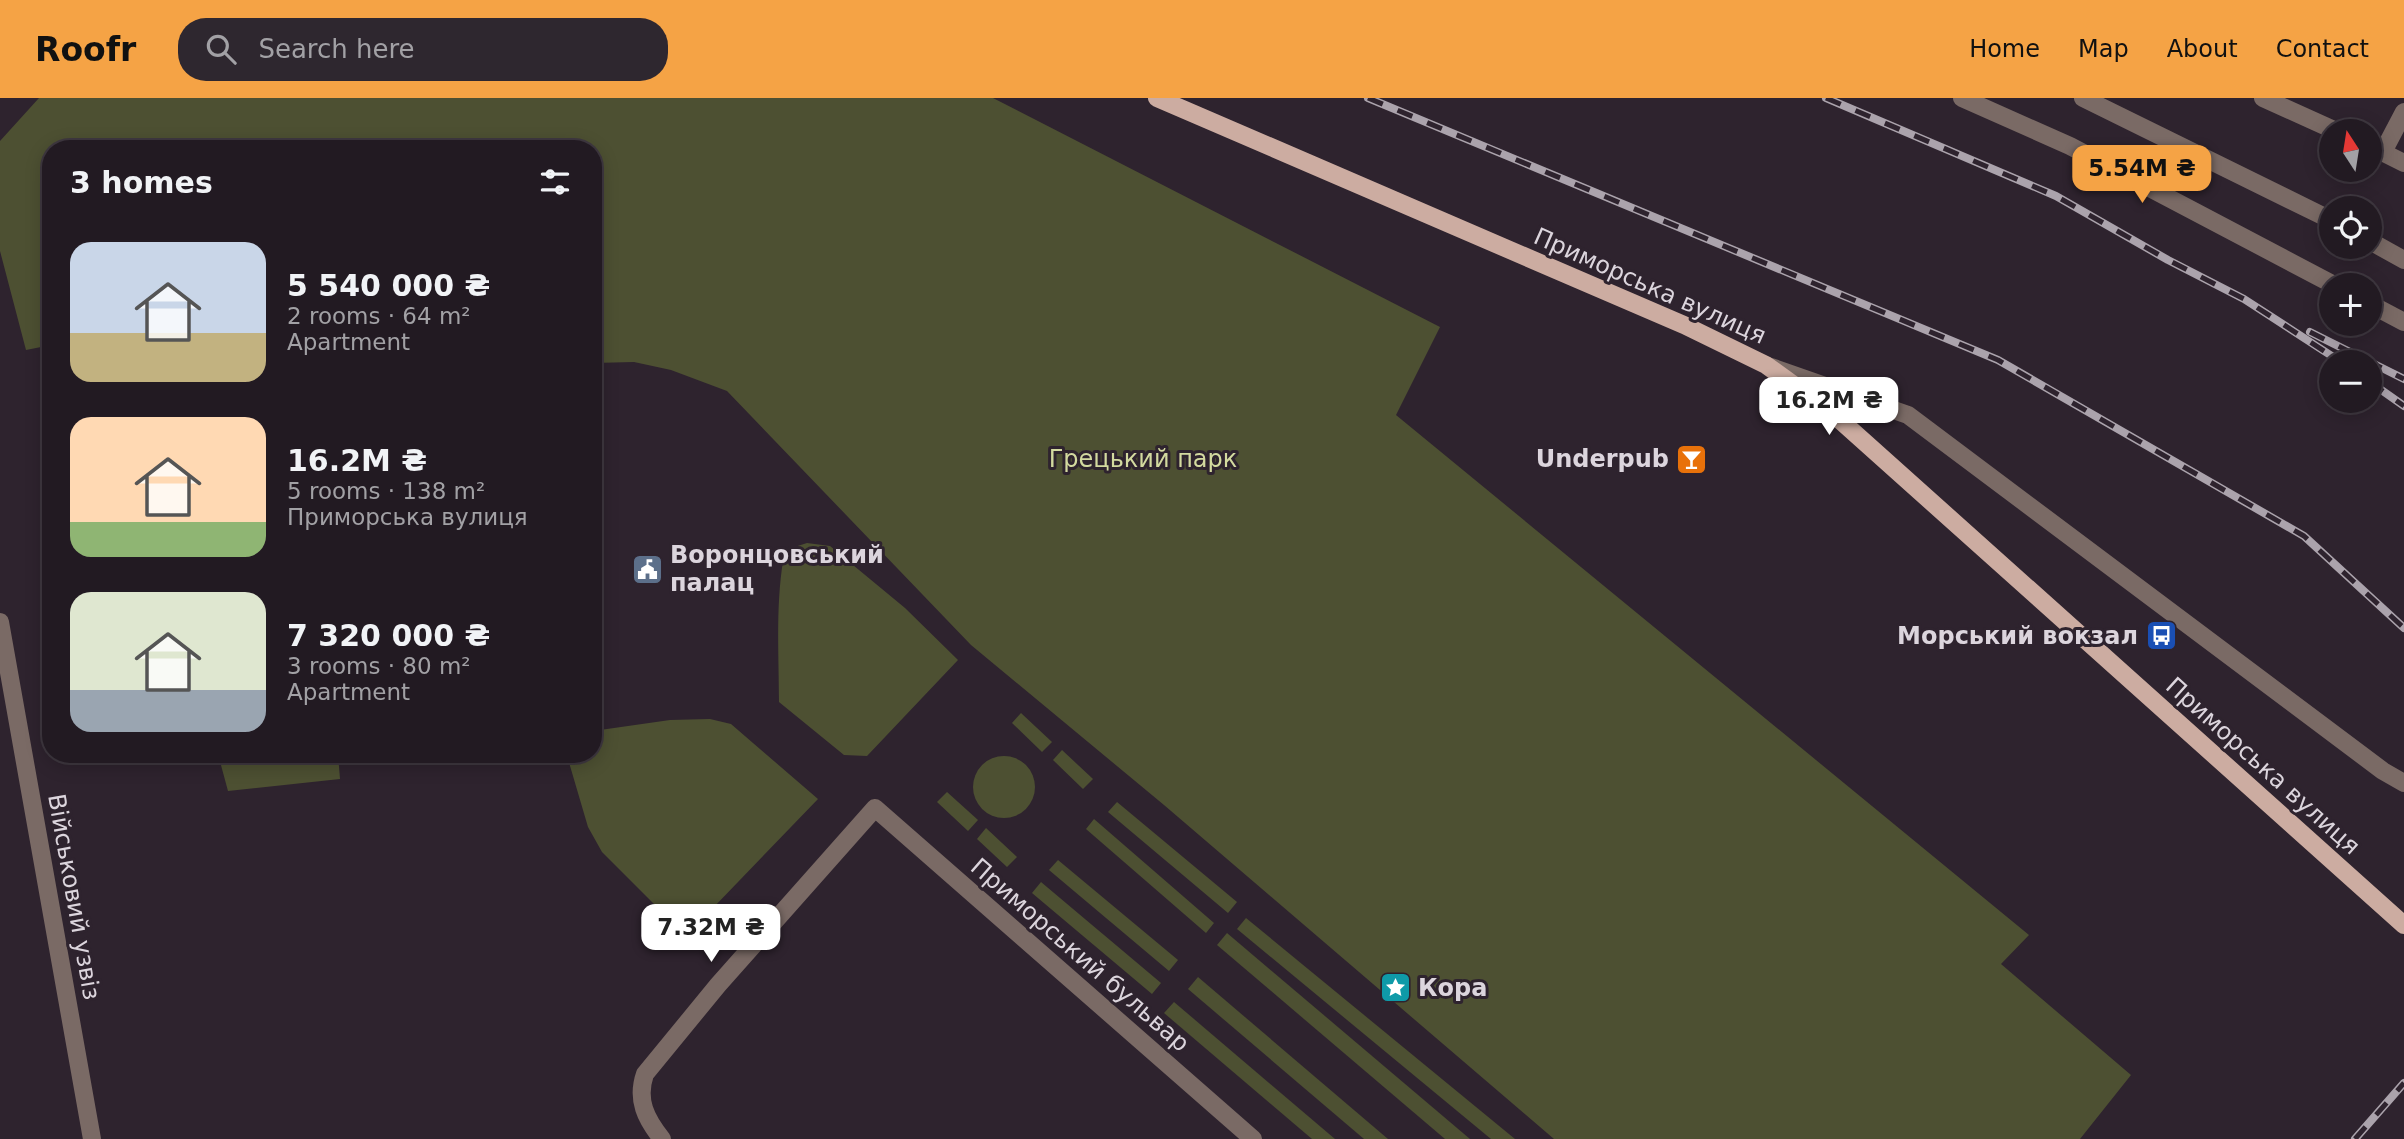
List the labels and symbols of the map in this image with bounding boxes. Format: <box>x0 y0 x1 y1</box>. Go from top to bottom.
north arrow <box>2319 119 2382 182</box>
pin: 5.54M ₴ <box>2077 146 2207 205</box>
street label: Приморська вулиця <box>1530 222 1770 350</box>
pin: 16.2M ₴ <box>1764 378 1894 437</box>
bar icon: Underpub <box>1675 442 1709 476</box>
park label: Грецький парк <box>1049 445 1237 473</box>
place label: Underpub <box>1536 445 1669 473</box>
place label: Воронцовський палац <box>670 541 884 597</box>
public building icon: Воронцовський палац <box>630 552 664 586</box>
bus stop icon: Морський вокзал <box>2144 619 2178 653</box>
place label: Морський вокзал <box>1897 622 2138 650</box>
street label: Приморська вулиця <box>2160 672 2366 860</box>
street label: Військовий узвіз <box>42 792 106 1002</box>
street label: Приморський бульвар <box>965 853 1195 1057</box>
pin: 7.32M ₴ <box>646 904 776 964</box>
place icon: Кора <box>1378 971 1412 1005</box>
place label: Кора <box>1418 974 1487 1002</box>

